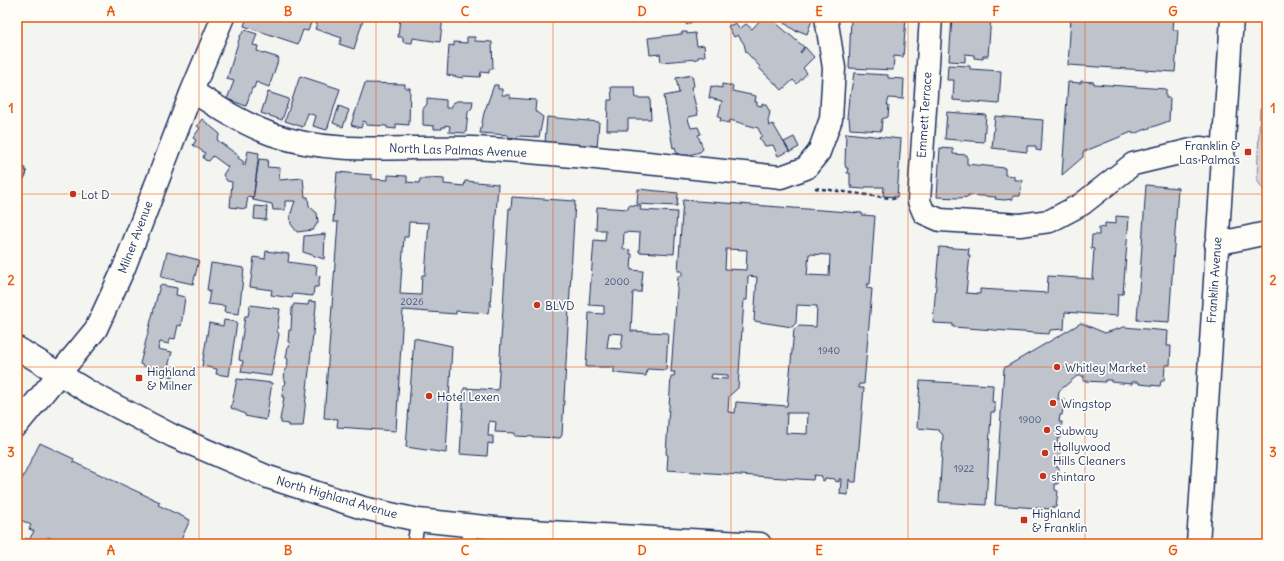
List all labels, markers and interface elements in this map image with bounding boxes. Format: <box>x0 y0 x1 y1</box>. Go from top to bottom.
text: A <box>107 3 116 20</box>
text: B <box>284 3 293 20</box>
text: C <box>461 3 470 20</box>
text: D <box>637 3 647 20</box>
text: E <box>815 3 823 20</box>
text: F <box>992 3 1000 20</box>
text: G <box>1168 3 1178 20</box>
street label: Emmett Terrace <box>914 71 934 159</box>
text: 1 <box>8 100 14 117</box>
text: 1 <box>1270 100 1276 117</box>
place label: Franklin & Las Palmas <box>1179 138 1240 167</box>
street label: North Las Palmas Avenue <box>389 140 527 160</box>
marker: Franklin & Las Palmas <box>1243 147 1253 157</box>
place label: Lot D <box>81 187 109 202</box>
marker: Lot D <box>68 189 78 199</box>
street label: Milner Avenue <box>114 199 156 275</box>
street label: Franklin Avenue <box>1204 236 1224 324</box>
text: 2 <box>7 272 15 289</box>
text: 2 <box>1269 272 1277 289</box>
house number: 2000 <box>604 275 630 288</box>
house number: 2026 <box>400 295 424 308</box>
place label: BLVD <box>545 298 574 313</box>
marker: BLVD <box>532 300 542 310</box>
house number: 1940 <box>818 344 840 357</box>
place label: Whitley Market <box>1065 360 1146 375</box>
marker: Whitley Market <box>1052 362 1062 372</box>
place label: Highland & Milner <box>147 364 195 393</box>
marker: Highland & Milner <box>134 373 144 383</box>
place label: Hotel Lexen <box>437 389 500 404</box>
marker: Hotel Lexen <box>424 391 434 401</box>
place label: Wingstop <box>1061 396 1111 411</box>
marker: Wingstop <box>1048 398 1058 408</box>
house number: 1900 <box>1019 413 1041 426</box>
place label: Subway <box>1055 423 1098 438</box>
marker: Subway <box>1042 425 1052 435</box>
place label: Hollywood Hills Cleaners <box>1053 439 1126 468</box>
text: 3 <box>7 444 15 461</box>
text: 3 <box>1269 444 1277 461</box>
marker: Hollywood Hills Cleaners <box>1040 448 1050 458</box>
house number: 1922 <box>954 462 975 475</box>
place label: shintaro <box>1051 469 1096 484</box>
marker: shintaro <box>1038 471 1048 481</box>
street label: North Highland Avenue <box>275 473 399 521</box>
place label: Highland & Franklin <box>1032 506 1087 535</box>
marker: Highland & Franklin <box>1019 515 1029 525</box>
text: A <box>107 542 116 559</box>
text: B <box>284 542 293 559</box>
text: C <box>461 542 470 559</box>
text: D <box>637 542 647 559</box>
text: E <box>815 542 823 559</box>
text: F <box>992 542 1000 559</box>
text: G <box>1168 542 1178 559</box>

